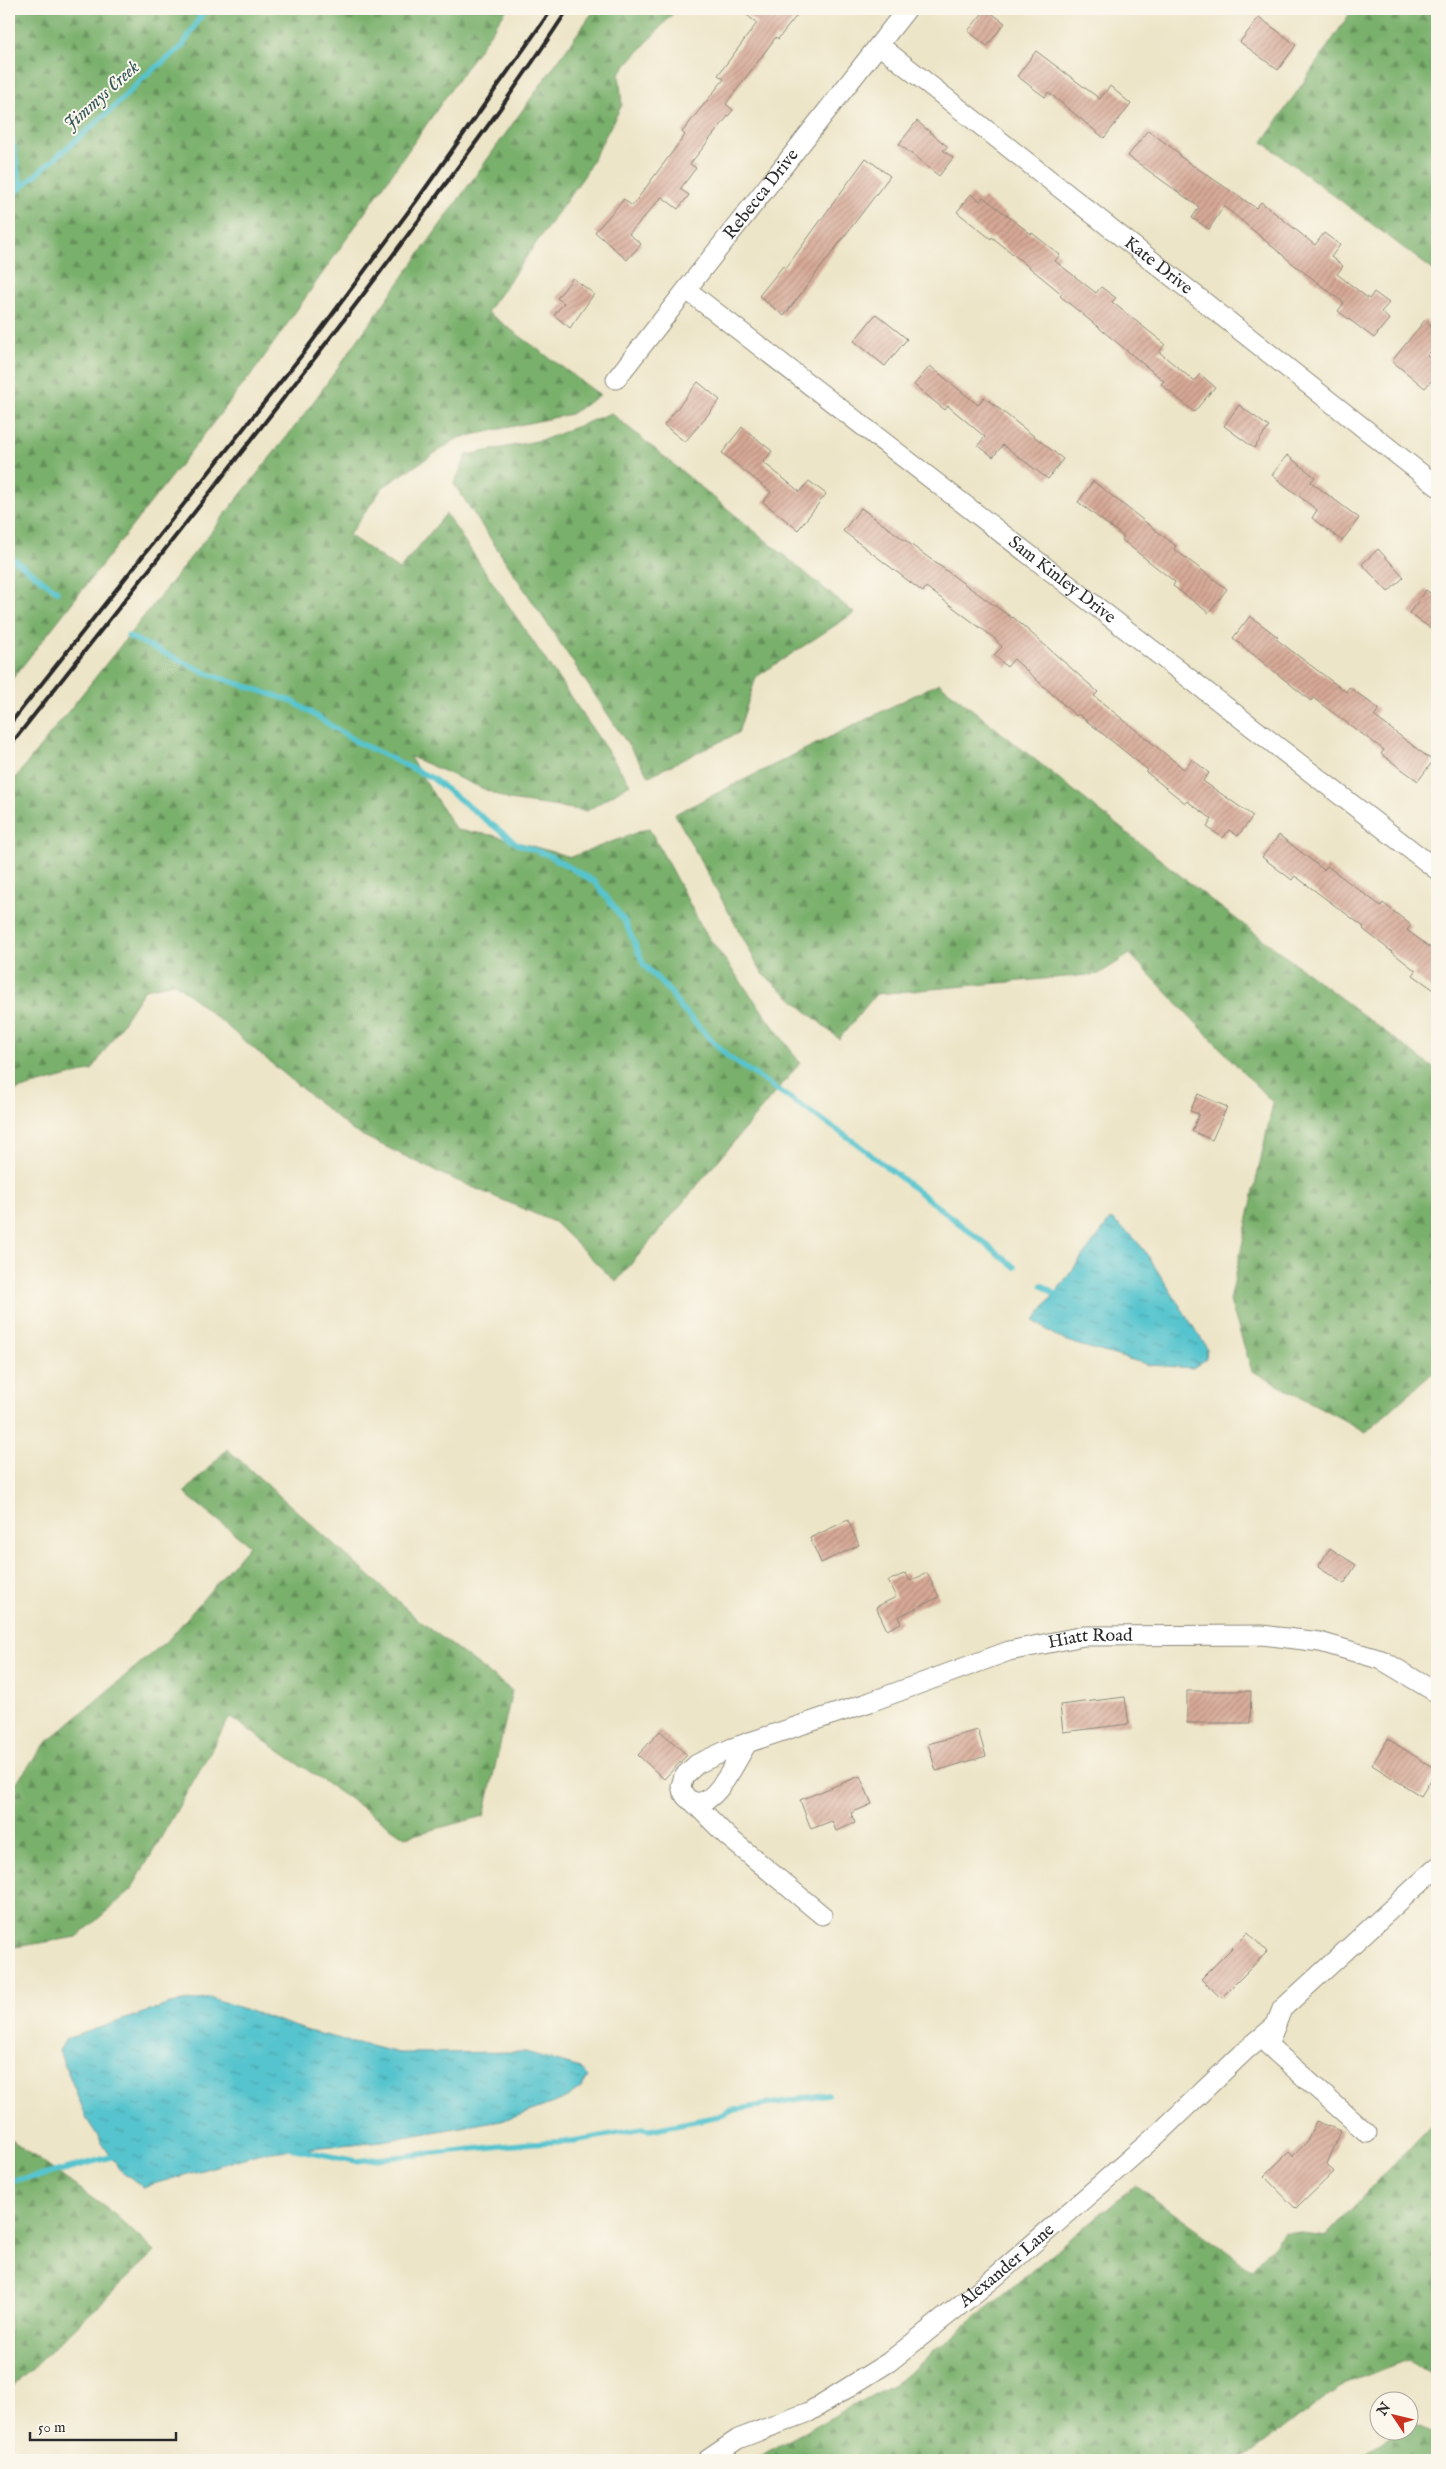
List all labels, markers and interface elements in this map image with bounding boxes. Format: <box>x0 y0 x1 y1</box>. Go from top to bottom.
water label: Jimmys Creek <box>59 55 145 136</box>
street label: Rebecca Drive <box>719 144 804 244</box>
street label: Kate Drive <box>1119 232 1197 300</box>
street label: Sam Kinley Drive <box>1003 531 1120 629</box>
street label: Hiatt Road <box>1046 1624 1133 1654</box>
street label: Alexander Lane <box>954 2219 1059 2313</box>
north arrow <box>1368 2392 1418 2442</box>
text: N <box>1373 2399 1395 2420</box>
scale bar <box>30 2409 176 2441</box>
text: 50 m <box>38 2418 66 2437</box>

